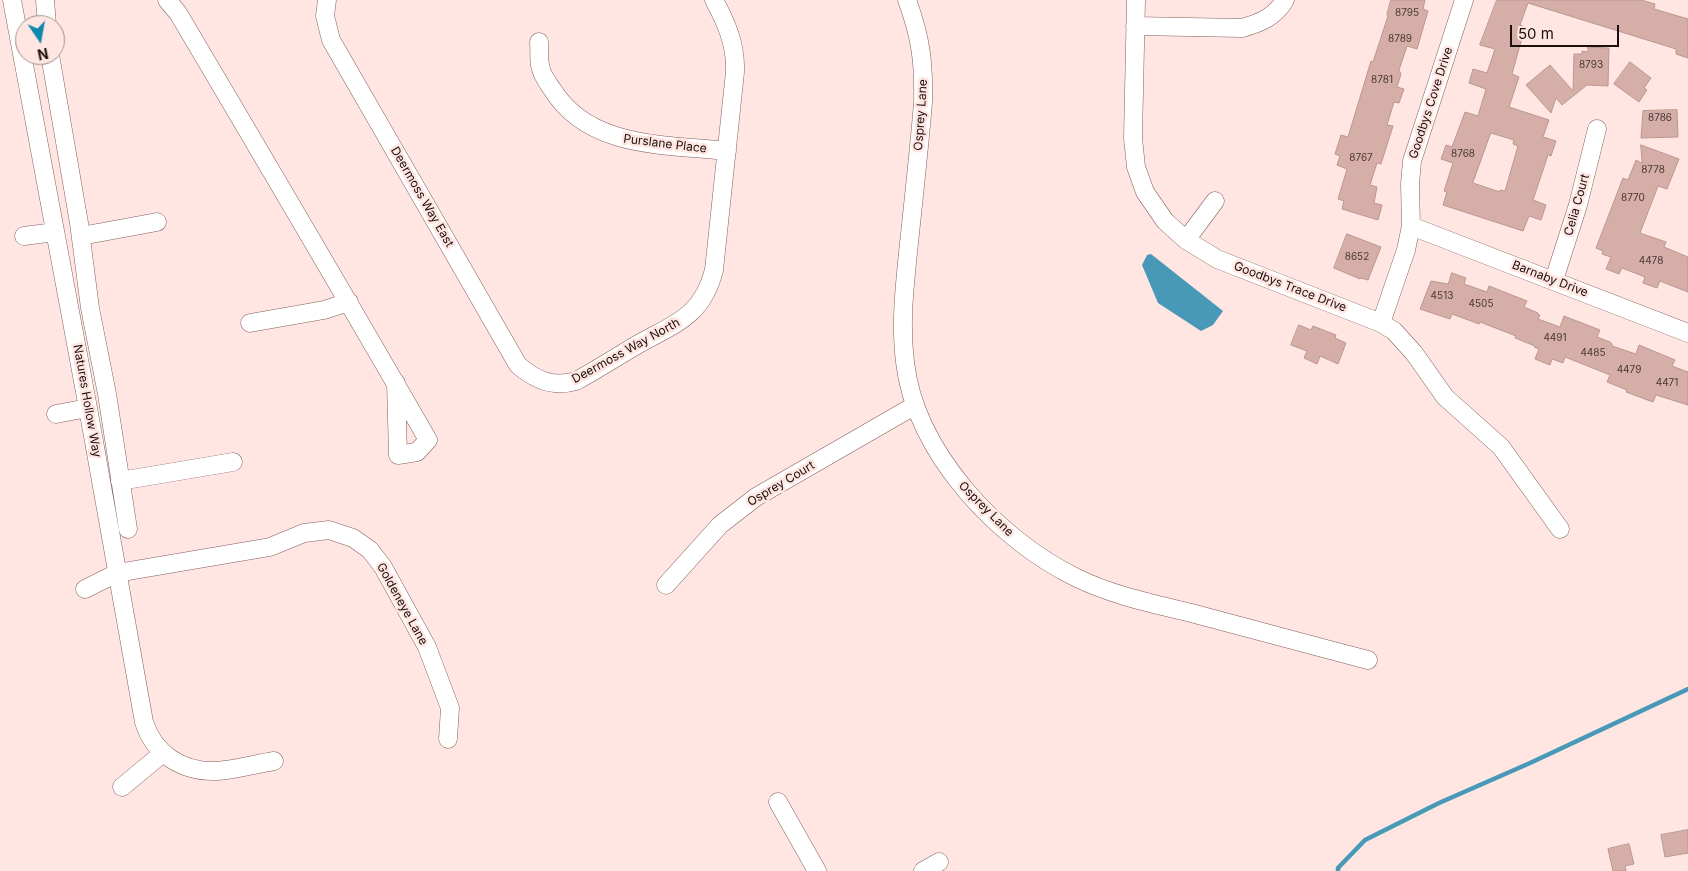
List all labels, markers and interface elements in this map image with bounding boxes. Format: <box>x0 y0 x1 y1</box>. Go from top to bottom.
house number: 8795 <box>1395 7 1419 19</box>
north arrow <box>15 15 65 65</box>
scale bar <box>1513 15 1622 47</box>
text: 50 m <box>1518 24 1554 43</box>
house number: 8789 <box>1388 33 1412 45</box>
text: N <box>36 45 50 64</box>
street label: Goodbys Cove Drive <box>1406 45 1456 161</box>
house number: 8793 <box>1579 59 1603 71</box>
house number: 8781 <box>1371 74 1393 86</box>
street label: Osprey Lane <box>911 79 931 151</box>
house number: 8786 <box>1648 112 1672 124</box>
street label: Purslane Place <box>622 132 708 156</box>
street label: Deermoss Way East <box>387 144 457 250</box>
house number: 8768 <box>1451 148 1475 160</box>
house number: 8767 <box>1349 152 1373 164</box>
house number: 8778 <box>1641 164 1665 176</box>
street label: Celia Court <box>1561 173 1593 237</box>
house number: 8770 <box>1621 192 1645 204</box>
house number: 8652 <box>1345 251 1369 263</box>
house number: 4478 <box>1639 255 1663 267</box>
street label: Barnaby Drive <box>1510 258 1590 300</box>
street label: Goodbys Trace Drive <box>1232 259 1348 315</box>
house number: 4513 <box>1431 290 1453 302</box>
house number: 4505 <box>1469 298 1493 310</box>
street label: Deermoss Way North <box>570 315 682 387</box>
house number: 4491 <box>1543 332 1567 344</box>
street label: Natures Hollow Way <box>70 343 104 459</box>
house number: 4485 <box>1580 347 1606 359</box>
house number: 4479 <box>1617 364 1641 376</box>
house number: 4471 <box>1656 377 1678 389</box>
street label: Osprey Court <box>745 458 817 510</box>
street label: Osprey Lane <box>956 479 1016 539</box>
street label: Goldeneye Lane <box>373 560 431 648</box>

